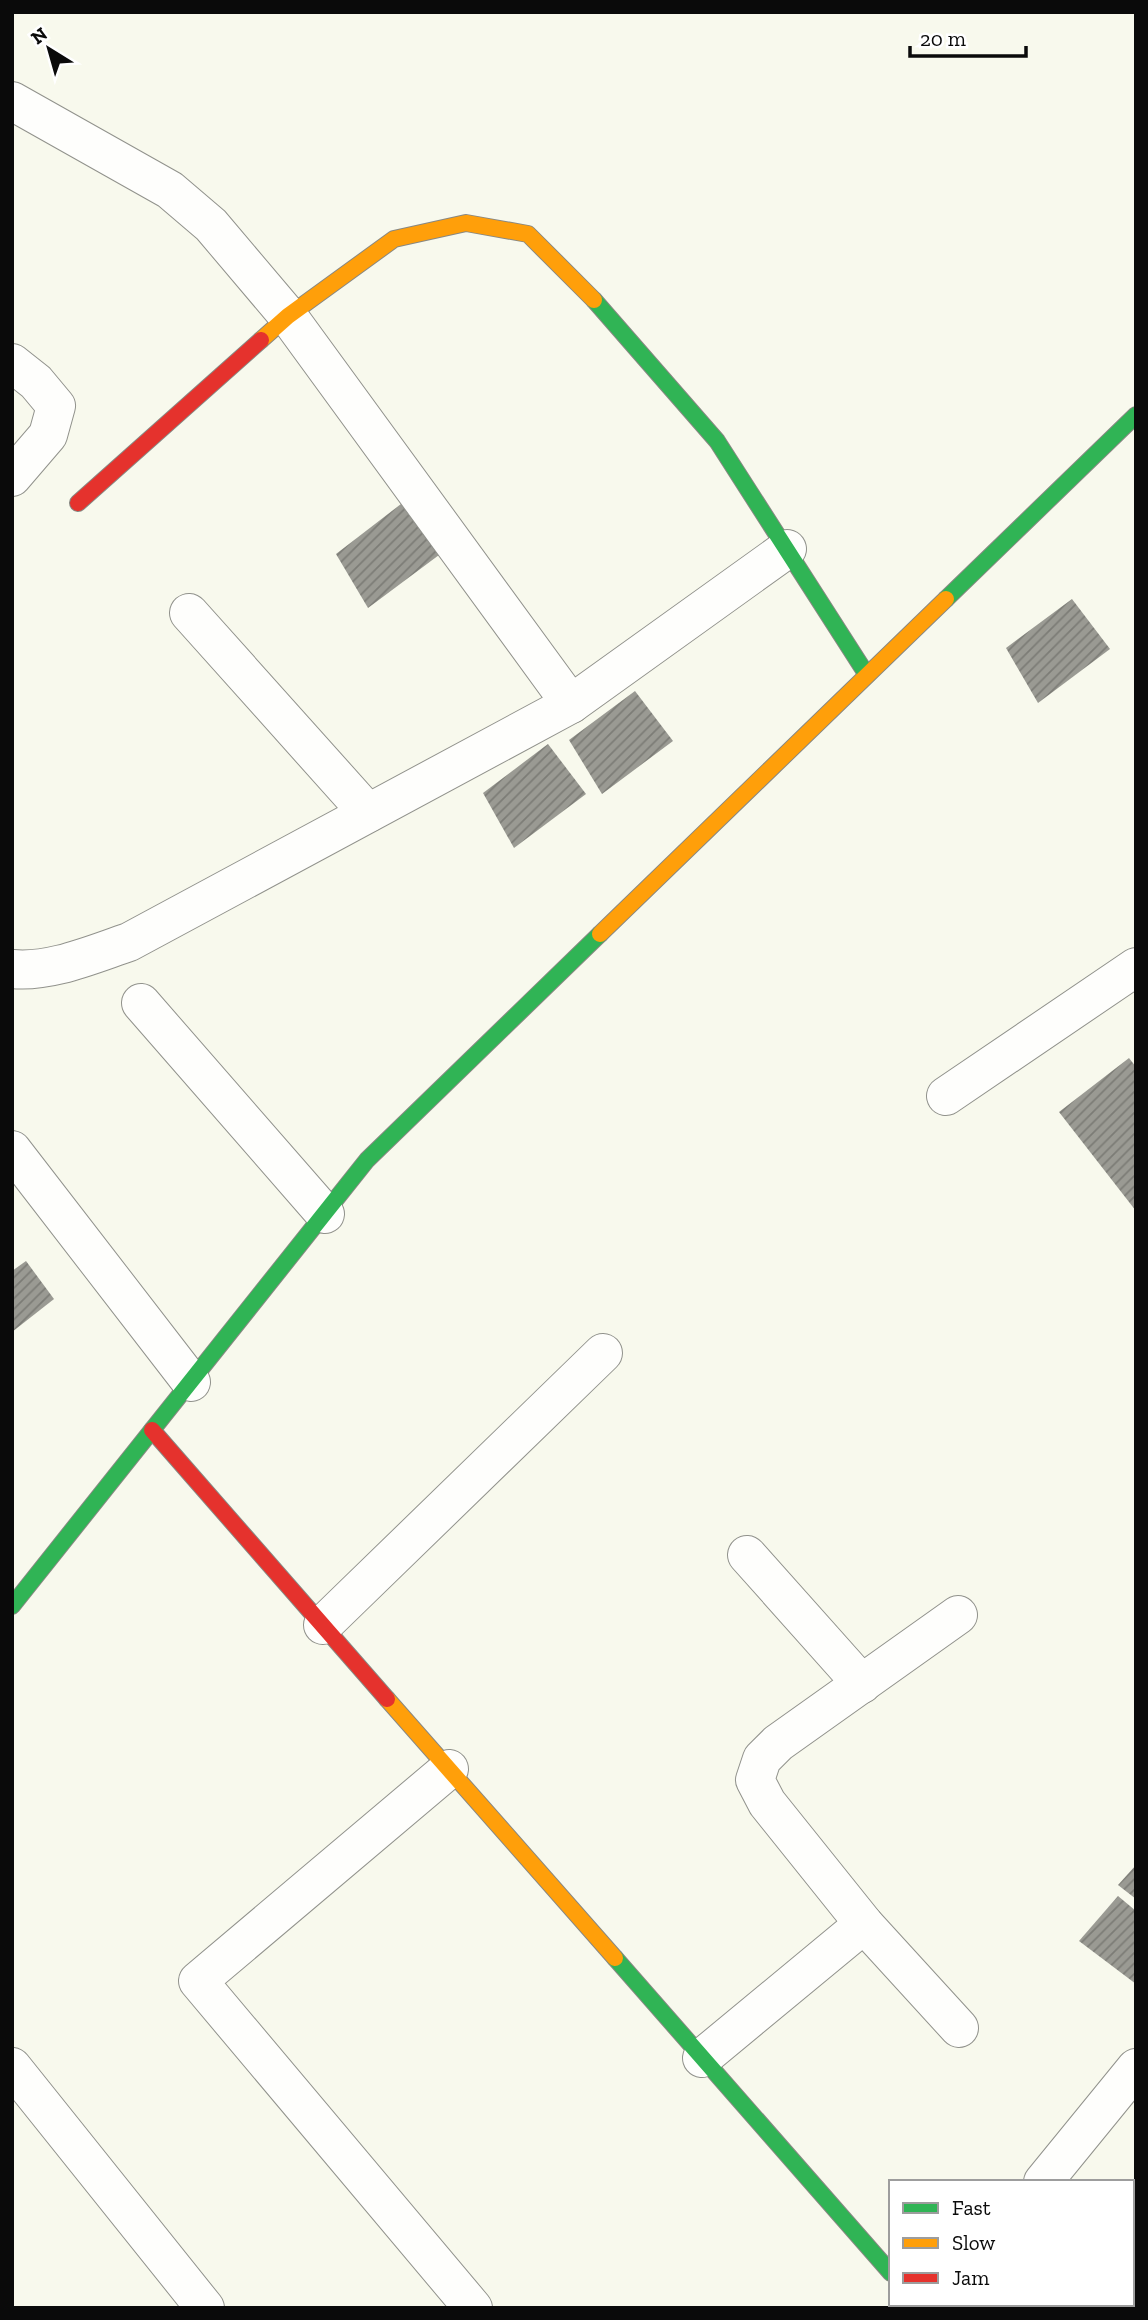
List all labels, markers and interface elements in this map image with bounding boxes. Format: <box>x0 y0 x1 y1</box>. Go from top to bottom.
north arrow <box>14 14 84 84</box>
scale bar <box>910 14 1026 58</box>
text: N <box>26 22 52 49</box>
text: 20 m <box>920 26 966 51</box>
legend <box>889 2180 1134 2306</box>
text: Fast <box>952 2195 991 2220</box>
text: Slow <box>952 2230 995 2255</box>
text: Jam <box>952 2265 989 2290</box>

